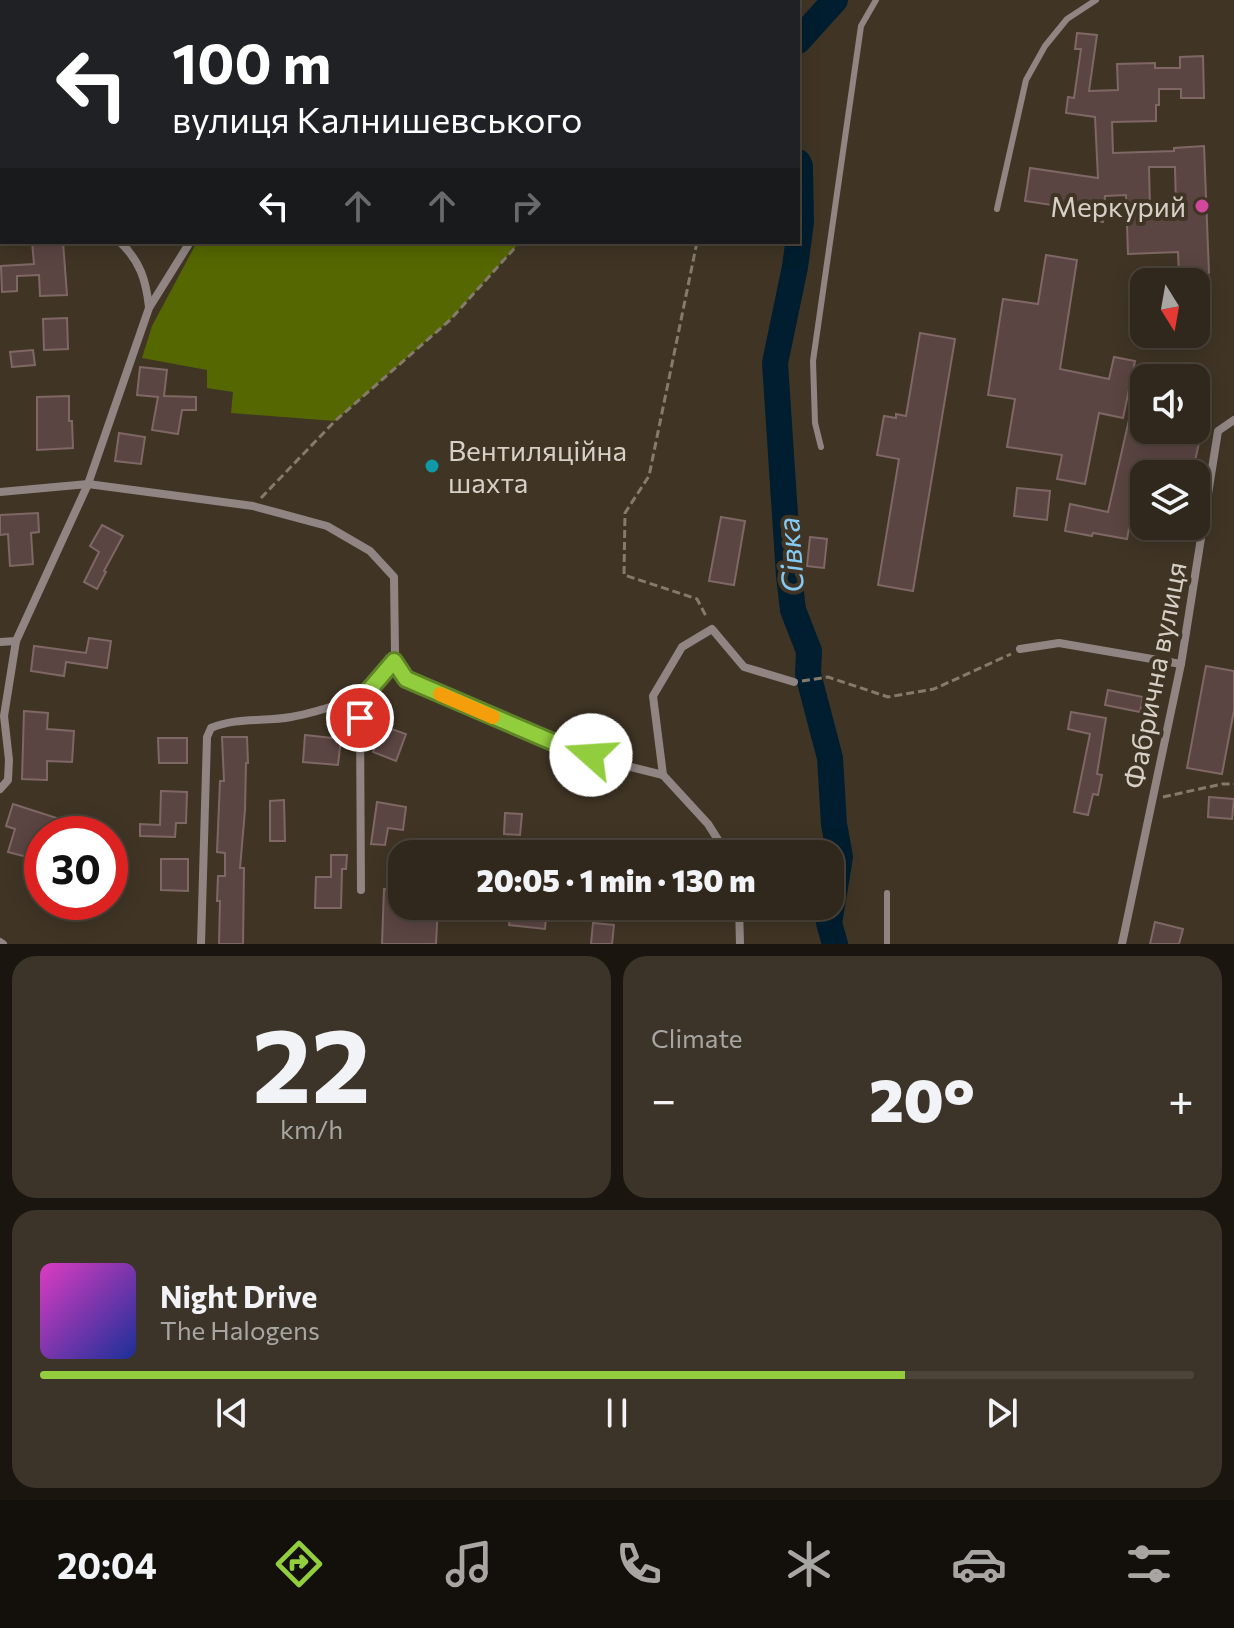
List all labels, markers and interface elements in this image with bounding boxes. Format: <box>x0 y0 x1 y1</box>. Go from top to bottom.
text: 100 m <box>172 27 331 96</box>
icon: left <box>40 32 144 136</box>
text: вулиця Калнишевського <box>172 96 583 140</box>
icon: left <box>252 184 296 228</box>
icon: ahead <box>336 184 380 228</box>
icon: ahead <box>420 184 464 228</box>
icon: right <box>504 184 548 228</box>
place label: Меркурий <box>1050 189 1186 223</box>
marker: Меркурий <box>1193 197 1211 215</box>
north arrow <box>1130 268 1210 348</box>
map controls <box>1130 268 1210 540</box>
button: sound <box>1130 364 1210 444</box>
place label: Вентиляційна шахта <box>448 433 627 499</box>
marker: Вентиляційна шахта <box>423 457 441 475</box>
button: layers <box>1130 460 1210 540</box>
water label: Сівка <box>768 516 810 594</box>
street label: Фабрична вулиця <box>1115 559 1193 791</box>
pin <box>326 684 394 752</box>
icon: arrive <box>338 696 382 740</box>
position arrow <box>549 713 633 797</box>
speed limit sign: 30 <box>24 816 128 920</box>
text: 20:05 · 1 min · 130 m <box>477 861 755 898</box>
text: 22 <box>252 997 371 1124</box>
text: Climate <box>651 1022 743 1053</box>
text: 20° <box>869 1061 975 1134</box>
text: − <box>651 1071 676 1125</box>
text: + <box>1168 1071 1194 1125</box>
text: km/h <box>280 1113 343 1144</box>
text: Night Drive <box>160 1277 317 1314</box>
text: The Halogens <box>160 1314 320 1345</box>
icon: previous <box>210 1391 254 1435</box>
icon: pause <box>595 1391 639 1435</box>
icon: next <box>980 1391 1024 1435</box>
icon: directions <box>271 1536 327 1592</box>
icon: music <box>441 1536 497 1592</box>
icon: phone <box>611 1536 667 1592</box>
icon: climate <box>781 1536 837 1592</box>
icon: car <box>951 1536 1007 1592</box>
icon: filters <box>1121 1536 1177 1592</box>
text: 20:04 <box>57 1542 157 1586</box>

